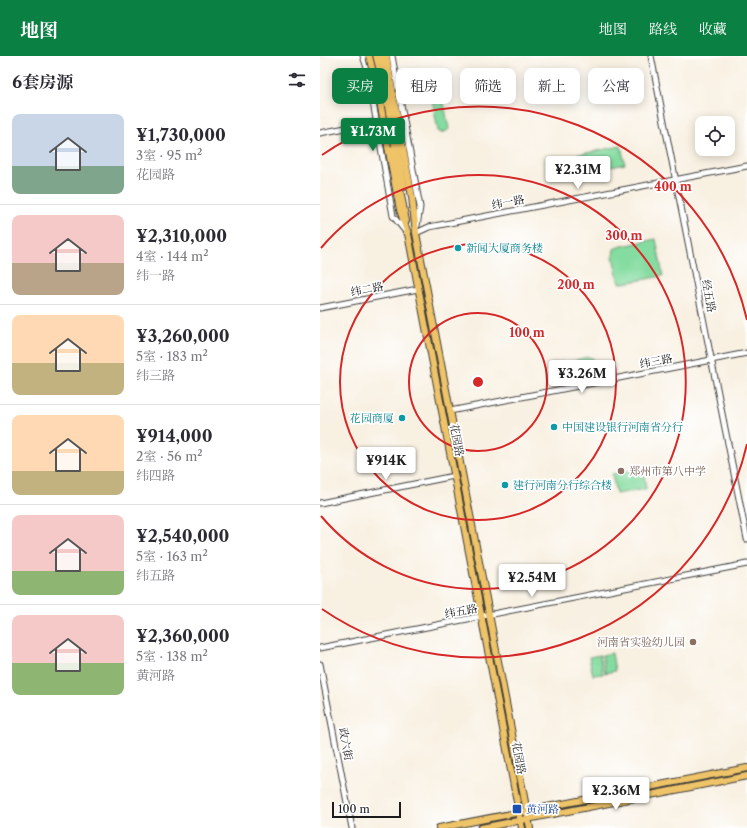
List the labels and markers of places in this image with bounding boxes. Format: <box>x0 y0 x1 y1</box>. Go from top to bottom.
pin: ¥1.73M <box>340 118 406 152</box>
pin: ¥2.31M <box>545 156 611 190</box>
place label: 新闻大厦商务楼 <box>466 241 543 255</box>
marker: 新闻大厦商务楼 <box>453 243 463 253</box>
pin: ¥3.26M <box>549 360 615 394</box>
centre of rings <box>471 375 485 389</box>
place label: 花园商厦 <box>350 411 394 425</box>
marker: 花园商厦 <box>397 413 407 423</box>
place label: 中国建设银行河南省分行 <box>562 420 683 434</box>
marker: 中国建设银行河南省分行 <box>549 422 559 432</box>
pin: ¥914K <box>358 447 414 481</box>
place label: 郑州市第八中学 <box>629 464 706 478</box>
marker: 郑州市第八中学 <box>616 466 626 476</box>
place label: 建行河南分行综合楼 <box>513 478 612 492</box>
marker: 建行河南分行综合楼 <box>500 480 510 490</box>
pin: ¥2.54M <box>499 564 565 598</box>
place label: 河南省实验幼儿园 <box>597 635 685 649</box>
marker: 河南省实验幼儿园 <box>688 637 698 647</box>
pin: ¥2.36M <box>583 777 649 811</box>
place label: 黄河路 <box>526 802 559 816</box>
marker: 黄河路 <box>511 803 523 815</box>

